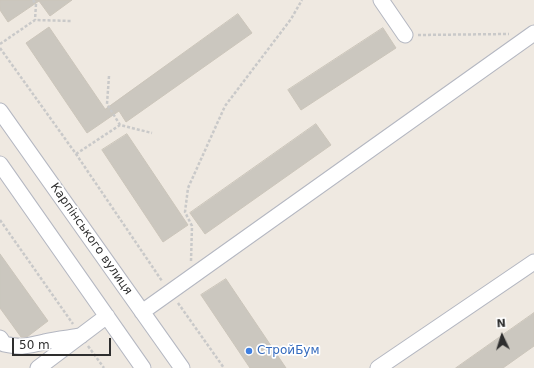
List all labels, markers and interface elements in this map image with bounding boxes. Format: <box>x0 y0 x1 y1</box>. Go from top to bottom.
street label: Карпінського вулиця <box>47 180 135 298</box>
north arrow <box>482 316 522 356</box>
text: N <box>496 317 506 330</box>
scale bar <box>14 330 113 356</box>
text: 50 m <box>19 338 50 352</box>
place label: СтройБум <box>257 344 320 358</box>
marker: СтройБум <box>244 346 254 356</box>

